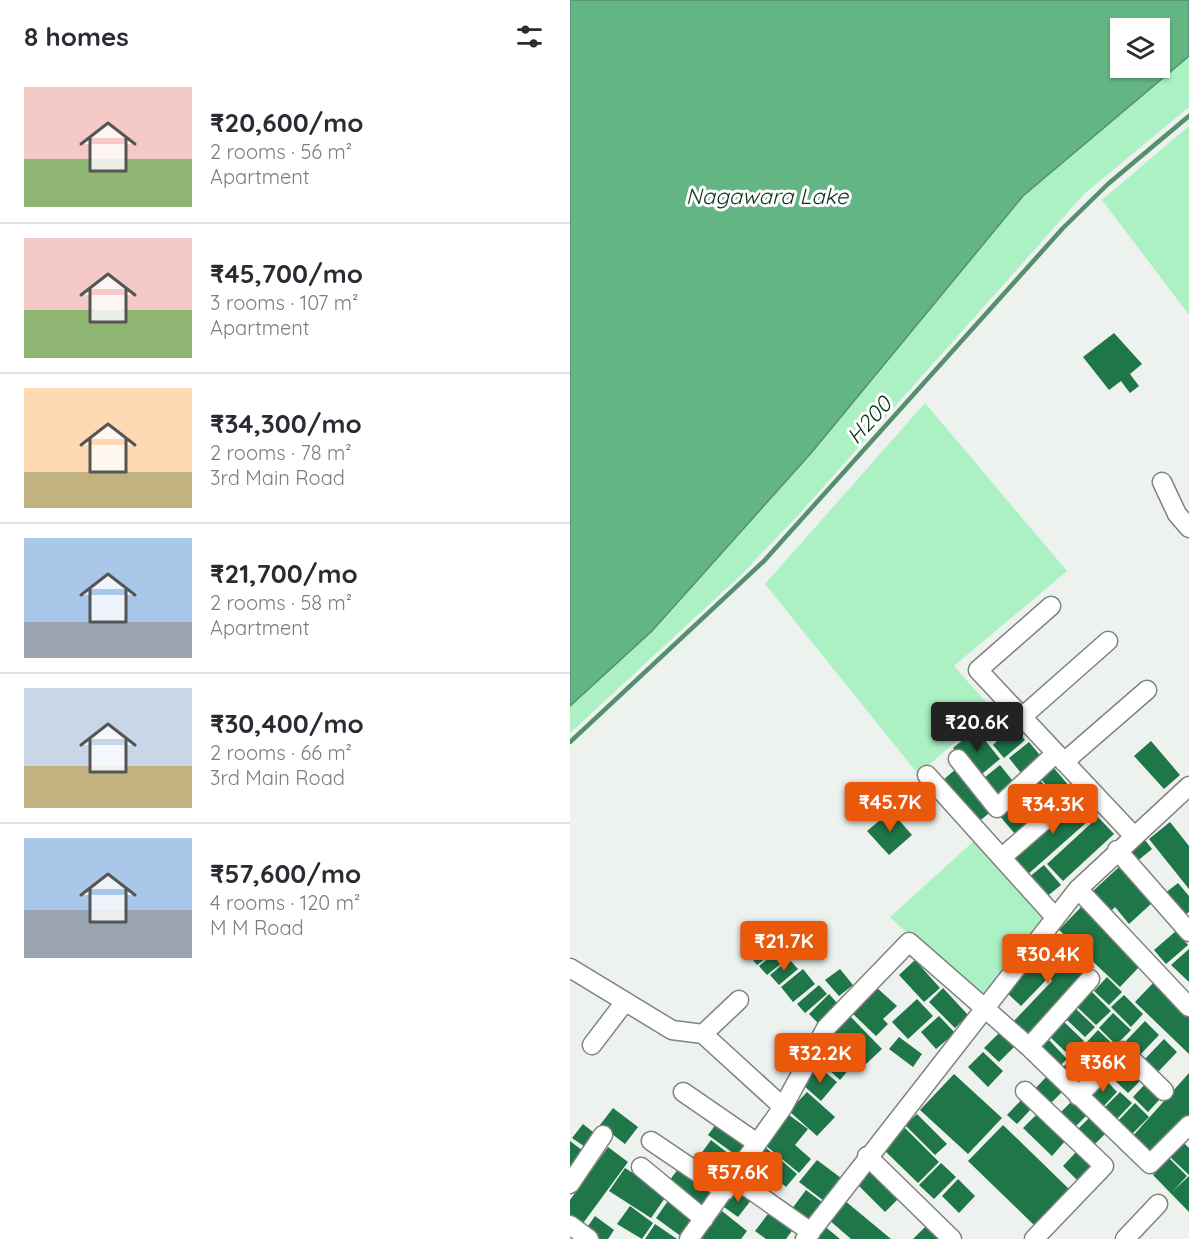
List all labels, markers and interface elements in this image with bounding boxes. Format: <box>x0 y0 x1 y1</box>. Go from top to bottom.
map controls <box>1110 18 1170 78</box>
button: layers <box>1110 18 1170 78</box>
text: 8 homes <box>24 20 129 53</box>
icon: filters <box>513 20 546 53</box>
text: ₹20,600/mo <box>210 106 364 139</box>
icon: home <box>72 111 144 183</box>
text: 2 rooms · 56 m² <box>210 139 352 164</box>
text: Apartment <box>210 164 310 189</box>
water label: Nagawara Lake <box>686 182 850 210</box>
text: ₹45,700/mo <box>210 257 363 290</box>
icon: home <box>72 262 144 334</box>
text: 3 rooms · 107 m² <box>210 290 358 315</box>
text: Apartment <box>210 315 310 340</box>
water label: H200 <box>840 389 899 450</box>
text: ₹34,300/mo <box>210 407 362 440</box>
icon: home <box>72 412 144 484</box>
text: 2 rooms · 78 m² <box>210 440 352 465</box>
text: 3rd Main Road <box>210 465 345 490</box>
text: ₹21,700/mo <box>210 557 358 590</box>
icon: home <box>72 562 144 634</box>
text: 2 rooms · 58 m² <box>210 590 352 615</box>
text: Apartment <box>210 615 310 640</box>
pin: ₹20.6K <box>928 702 1026 753</box>
text: ₹30,400/mo <box>210 707 364 740</box>
text: ₹20.6K <box>945 709 1009 734</box>
icon: home <box>72 712 144 784</box>
text: 2 rooms · 66 m² <box>210 740 352 765</box>
text: 3rd Main Road <box>210 765 345 790</box>
pin: ₹45.7K <box>841 782 939 833</box>
pin: ₹34.3K <box>1004 784 1102 835</box>
text: ₹45.7K <box>859 789 921 814</box>
text: ₹34.3K <box>1022 791 1084 816</box>
text: ₹57,600/mo <box>210 857 361 890</box>
icon: home <box>72 862 144 934</box>
text: 4 rooms · 120 m² <box>210 890 360 915</box>
text: M M Road <box>210 915 304 940</box>
pin: ₹21.7K <box>735 921 833 972</box>
text: ₹21.7K <box>754 928 814 953</box>
pin: ₹30.4K <box>999 934 1097 985</box>
text: ₹30.4K <box>1016 941 1080 966</box>
pin: ₹32.2K <box>771 1033 869 1084</box>
text: ₹32.2K <box>789 1040 851 1065</box>
pin: ₹36K <box>1067 1042 1139 1093</box>
text: ₹36K <box>1080 1049 1126 1074</box>
pin: ₹57.6K <box>689 1152 787 1203</box>
text: ₹57.6K <box>707 1159 769 1184</box>

